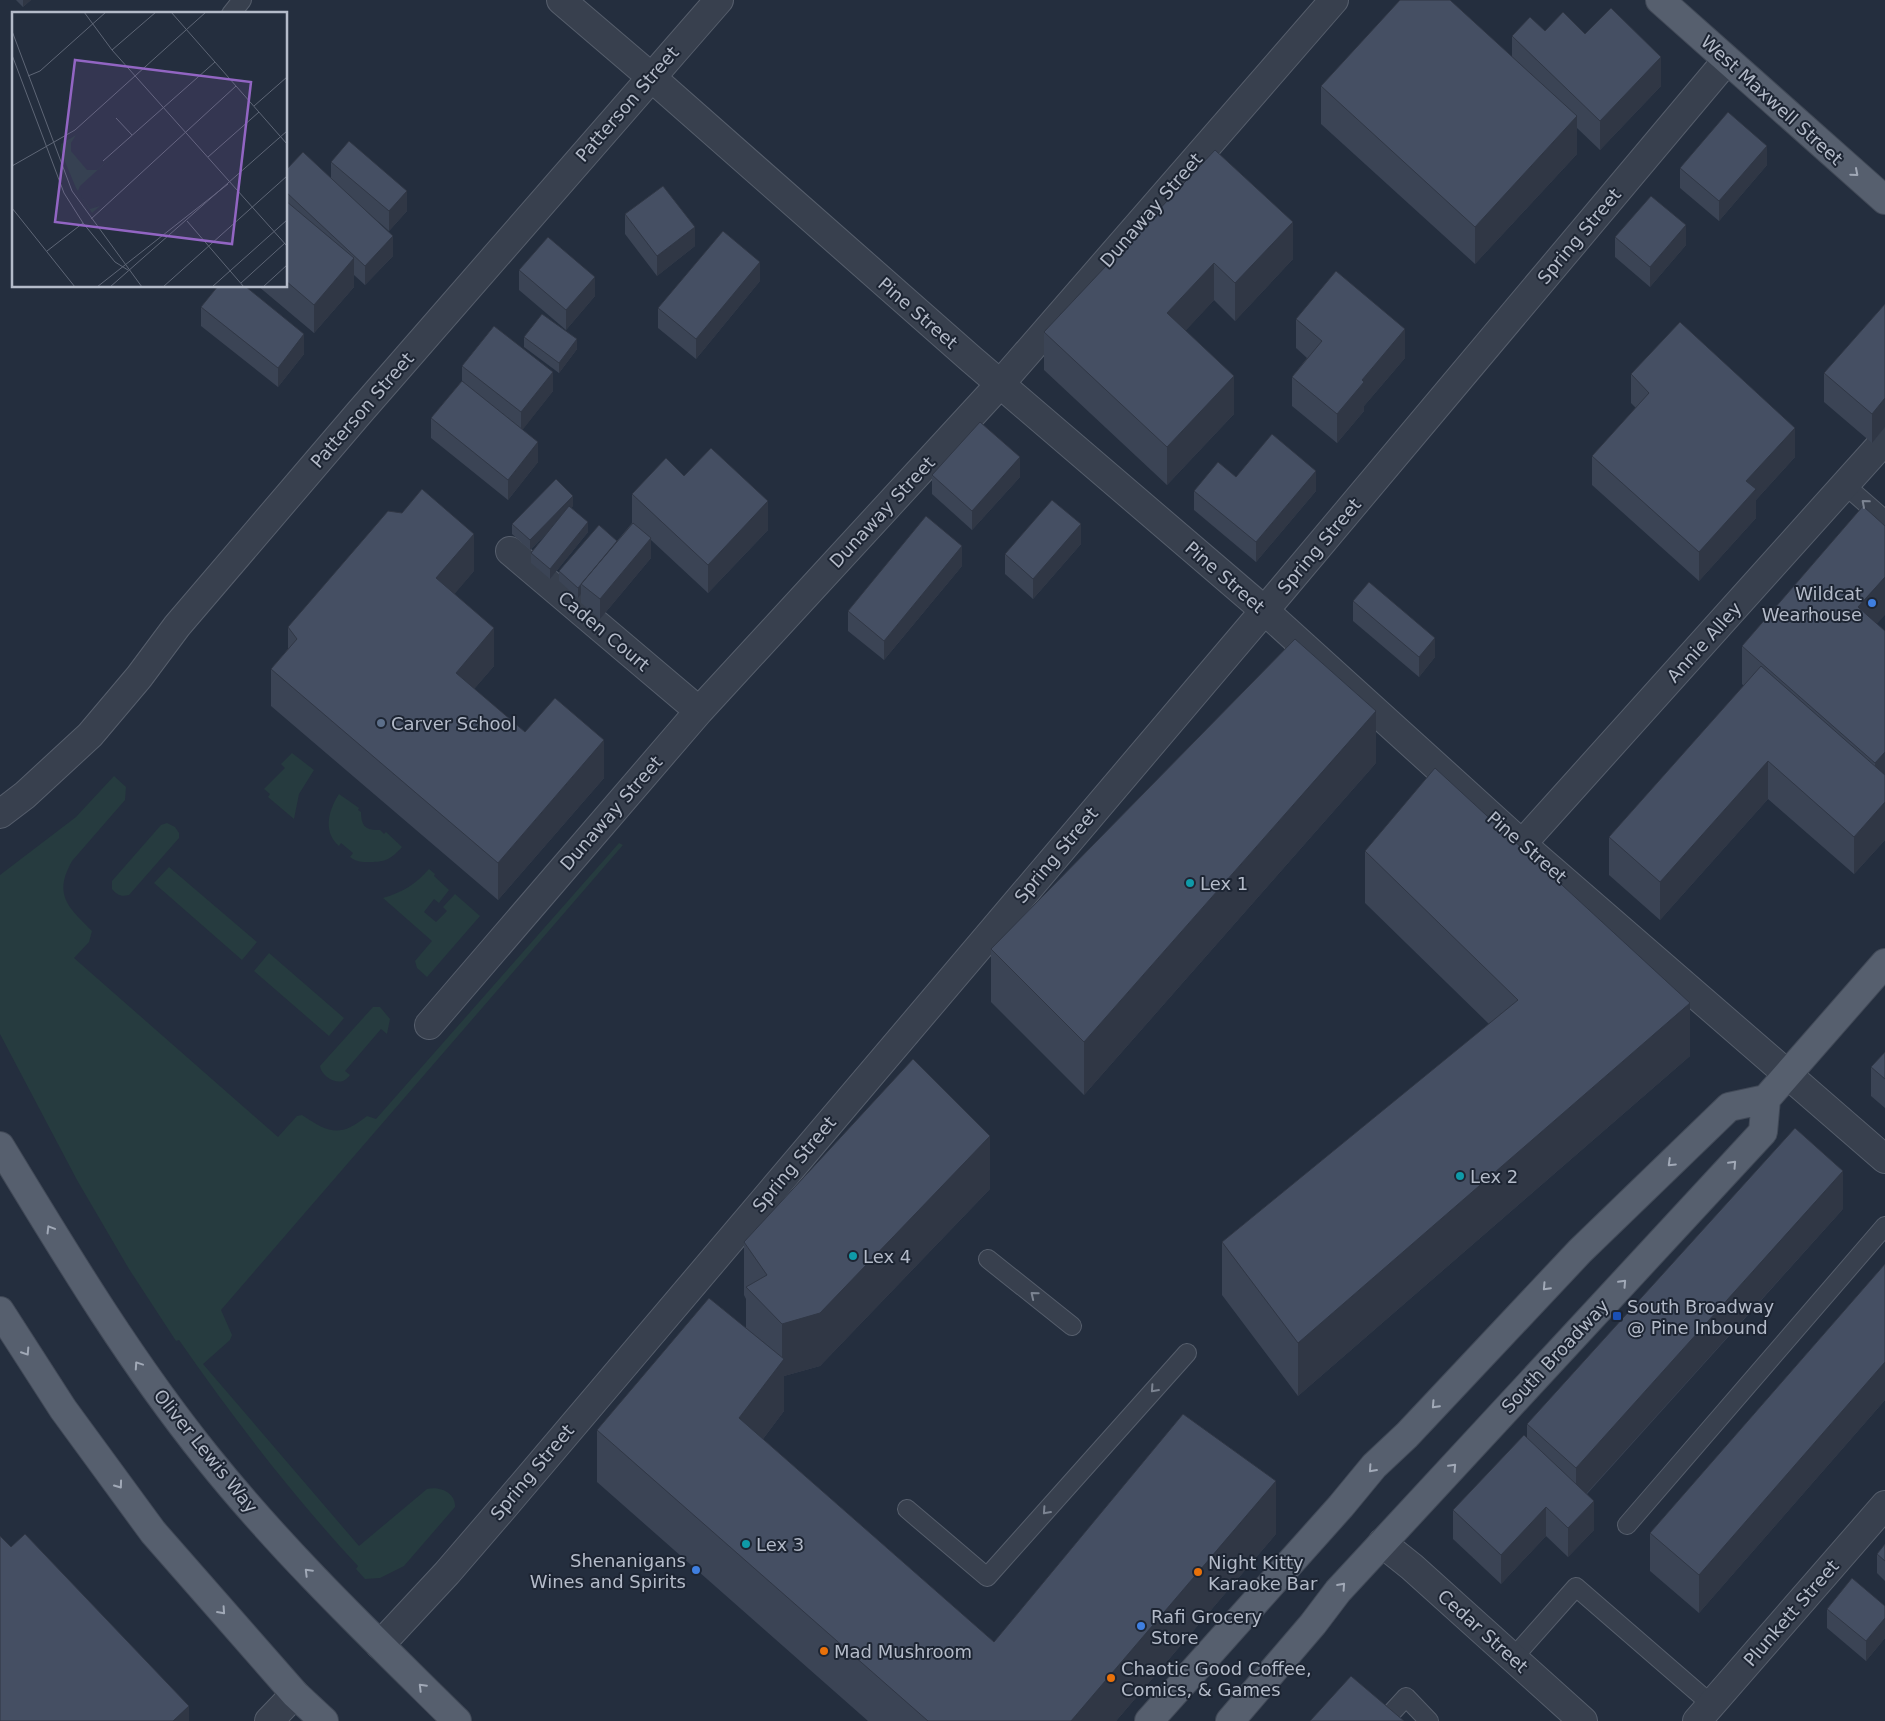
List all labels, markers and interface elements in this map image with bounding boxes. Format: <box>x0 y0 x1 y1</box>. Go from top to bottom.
inset map <box>12 12 288 288</box>
street label: West Maxwell Street <box>1697 31 1847 169</box>
street label: Patterson Street <box>571 42 683 166</box>
street label: Dunaway Street <box>1096 149 1206 271</box>
one-way arrow <box>1849 167 1858 176</box>
street label: Spring Street <box>1533 184 1625 288</box>
street label: Pine Street <box>874 273 962 353</box>
street label: Patterson Street <box>306 348 418 472</box>
street label: Dunaway Street <box>825 452 939 572</box>
street label: Spring Street <box>1273 494 1365 598</box>
one-way arrow <box>1862 499 1871 508</box>
street label: Pine Street <box>1181 537 1269 617</box>
place label: Wildcat Wearhouse <box>1762 583 1862 625</box>
street label: Caden Court <box>554 587 654 675</box>
street label: Annie Alley <box>1662 597 1746 687</box>
marker: Wildcat Wearhouse <box>1866 597 1878 609</box>
place label: Carver School <box>391 713 517 734</box>
marker: Carver School <box>375 717 387 729</box>
street label: Dunaway Street <box>556 752 666 874</box>
street label: Spring Street <box>1010 803 1102 907</box>
street label: Pine Street <box>1483 807 1571 887</box>
place label: Lex 1 <box>1200 873 1248 894</box>
marker: Lex 1 <box>1184 877 1196 889</box>
street label: Spring Street <box>748 1112 840 1216</box>
one-way arrow <box>1667 1157 1676 1166</box>
one-way arrow <box>1727 1161 1736 1170</box>
place label: Lex 2 <box>1470 1166 1518 1187</box>
marker: Lex 2 <box>1454 1170 1466 1182</box>
one-way arrow <box>47 1225 57 1234</box>
place label: Lex 4 <box>863 1246 911 1267</box>
marker: Lex 4 <box>847 1250 859 1262</box>
one-way arrow <box>1617 1280 1626 1289</box>
one-way arrow <box>1543 1281 1552 1290</box>
one-way arrow <box>1030 1292 1039 1301</box>
street label: South Broadway <box>1497 1295 1613 1417</box>
place label: South Broadway @ Pine Inbound <box>1627 1296 1775 1338</box>
marker: South Broadway @ Pine Inbound <box>1611 1310 1623 1322</box>
one-way arrow <box>20 1346 30 1355</box>
one-way arrow <box>135 1362 144 1371</box>
one-way arrow <box>1151 1384 1160 1393</box>
street label: Oliver Lewis Way <box>150 1385 263 1517</box>
one-way arrow <box>1432 1400 1441 1409</box>
street label: Spring Street <box>486 1420 578 1524</box>
one-way arrow <box>1447 1463 1456 1472</box>
one-way arrow <box>1369 1464 1378 1473</box>
one-way arrow <box>113 1479 121 1488</box>
one-way arrow <box>1043 1505 1052 1514</box>
place label: Lex 3 <box>756 1534 804 1555</box>
marker: Lex 3 <box>740 1538 752 1550</box>
place label: Shenanigans Wines and Spirits <box>530 1550 686 1592</box>
place label: Night Kitty Karaoke Bar <box>1208 1552 1318 1594</box>
street label: Plunkett Street <box>1739 1556 1843 1670</box>
marker: Shenanigans Wines and Spirits <box>690 1564 702 1576</box>
marker: Night Kitty Karaoke Bar <box>1192 1566 1204 1578</box>
one-way arrow <box>305 1568 314 1577</box>
one-way arrow <box>1337 1582 1346 1591</box>
street label: Cedar Street <box>1434 1585 1532 1677</box>
one-way arrow <box>216 1605 225 1614</box>
place label: Rafi Grocery Store <box>1151 1606 1263 1648</box>
marker: Rafi Grocery Store <box>1135 1620 1147 1632</box>
place label: Mad Mushroom <box>834 1641 972 1662</box>
marker: Mad Mushroom <box>818 1645 830 1657</box>
place label: Chaotic Good Coffee, Comics, & Games <box>1121 1658 1312 1700</box>
marker: Chaotic Good Coffee, Comics, & Games <box>1105 1672 1117 1684</box>
one-way arrow <box>419 1684 428 1693</box>

